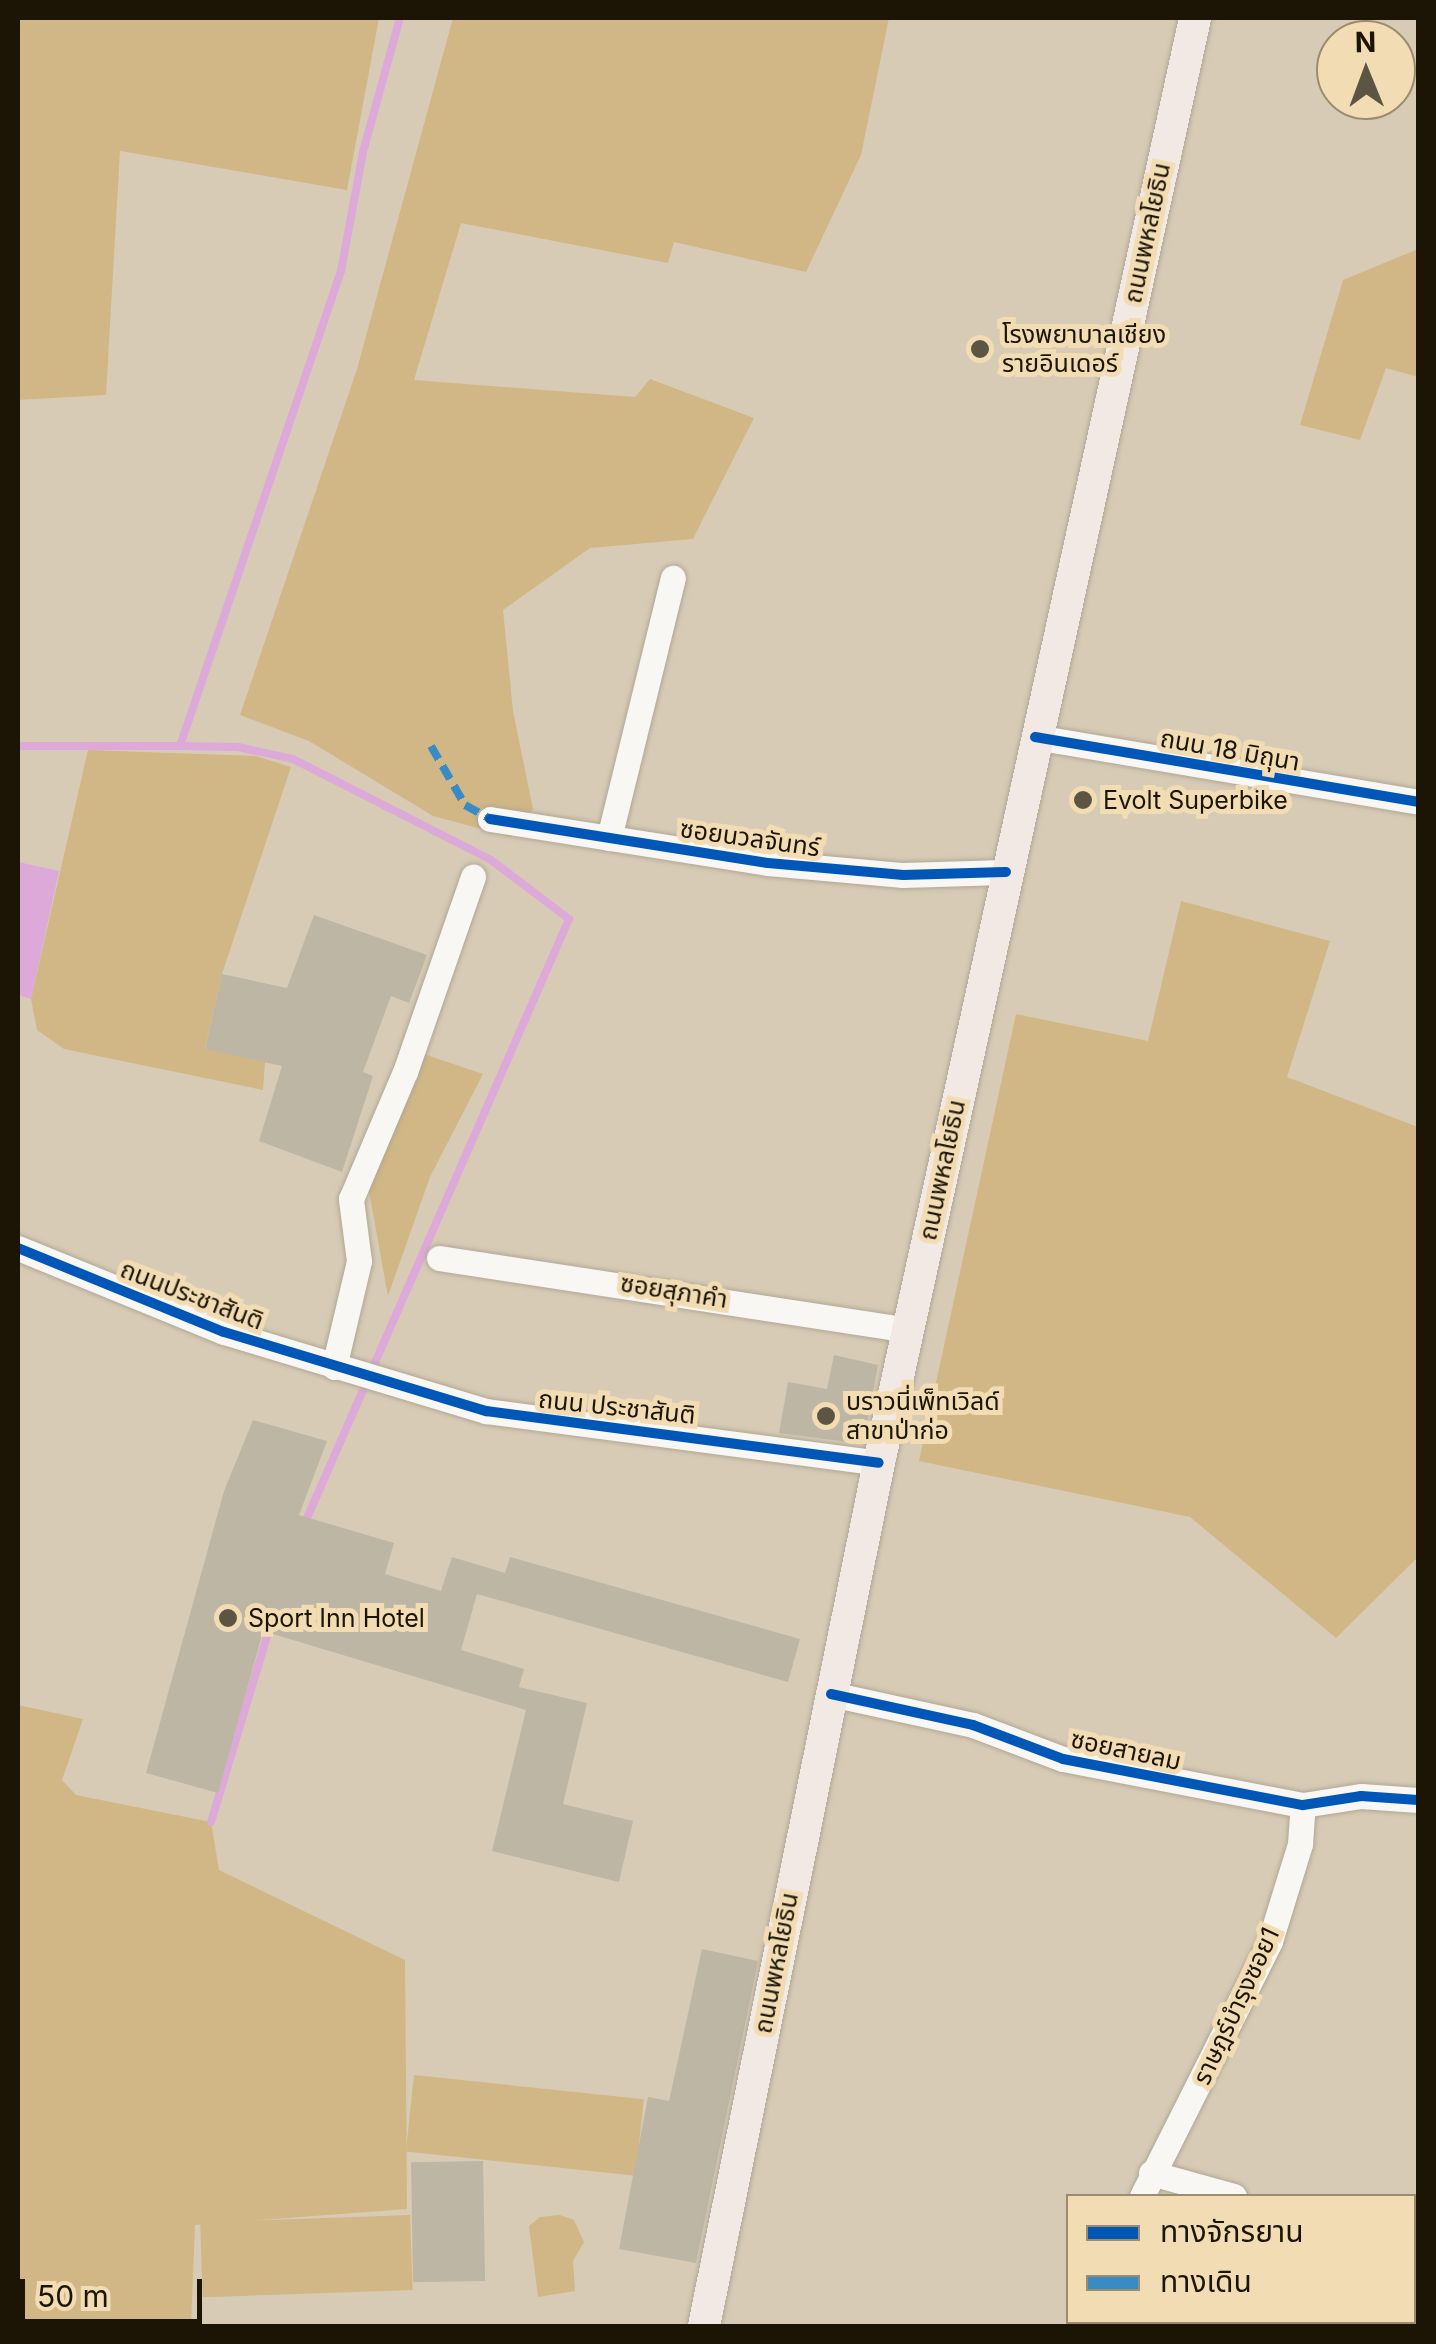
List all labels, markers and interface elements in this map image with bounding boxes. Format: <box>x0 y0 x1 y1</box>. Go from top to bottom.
north arrow <box>1316 20 1416 120</box>
text: N <box>1355 25 1376 59</box>
street label: ถนนพหลโยธิน <box>1117 160 1177 306</box>
place label: โรงพยาบาลเชียง รายอินเดอร์ <box>1002 320 1166 379</box>
marker: โรงพยาบาลเชียง รายอินเดอร์ <box>967 336 993 362</box>
street label: ถนน 18 มิถุนา <box>1158 723 1302 777</box>
place label: Evolt Superbike <box>1103 785 1288 815</box>
marker: Evolt Superbike <box>1072 789 1094 811</box>
street label: ซอยนวลจันทร์ <box>678 813 822 863</box>
street label: ถนนพหลโยธิน <box>912 1097 972 1243</box>
street label: ถนนประชาสันติ <box>116 1254 268 1336</box>
street label: ซอยสุภาคำ <box>618 1268 730 1314</box>
street label: ถนน ประชาสันติ <box>537 1384 697 1430</box>
place label: บราวนี่เพ็ทเวิลด์ สาขาป่าก่อ <box>846 1387 1000 1446</box>
marker: บราวนี่เพ็ทเวิลด์ สาขาป่าก่อ <box>815 1405 837 1427</box>
place label: Sport Inn Hotel <box>248 1603 425 1633</box>
marker: Sport Inn Hotel <box>217 1607 239 1629</box>
street label: ซอยสายลม <box>1068 1724 1184 1776</box>
street label: ถนนพหลโยธิน <box>748 1890 804 2036</box>
street label: ราษฎร์บำรุงซอย1 <box>1187 1923 1285 2089</box>
legend <box>1066 2194 1416 2324</box>
text: ทางจักรยาน <box>1160 2213 1304 2249</box>
scale bar <box>25 2259 208 2321</box>
text: ทางเดิน <box>1160 2263 1252 2299</box>
text: 50 m <box>37 2278 109 2314</box>

